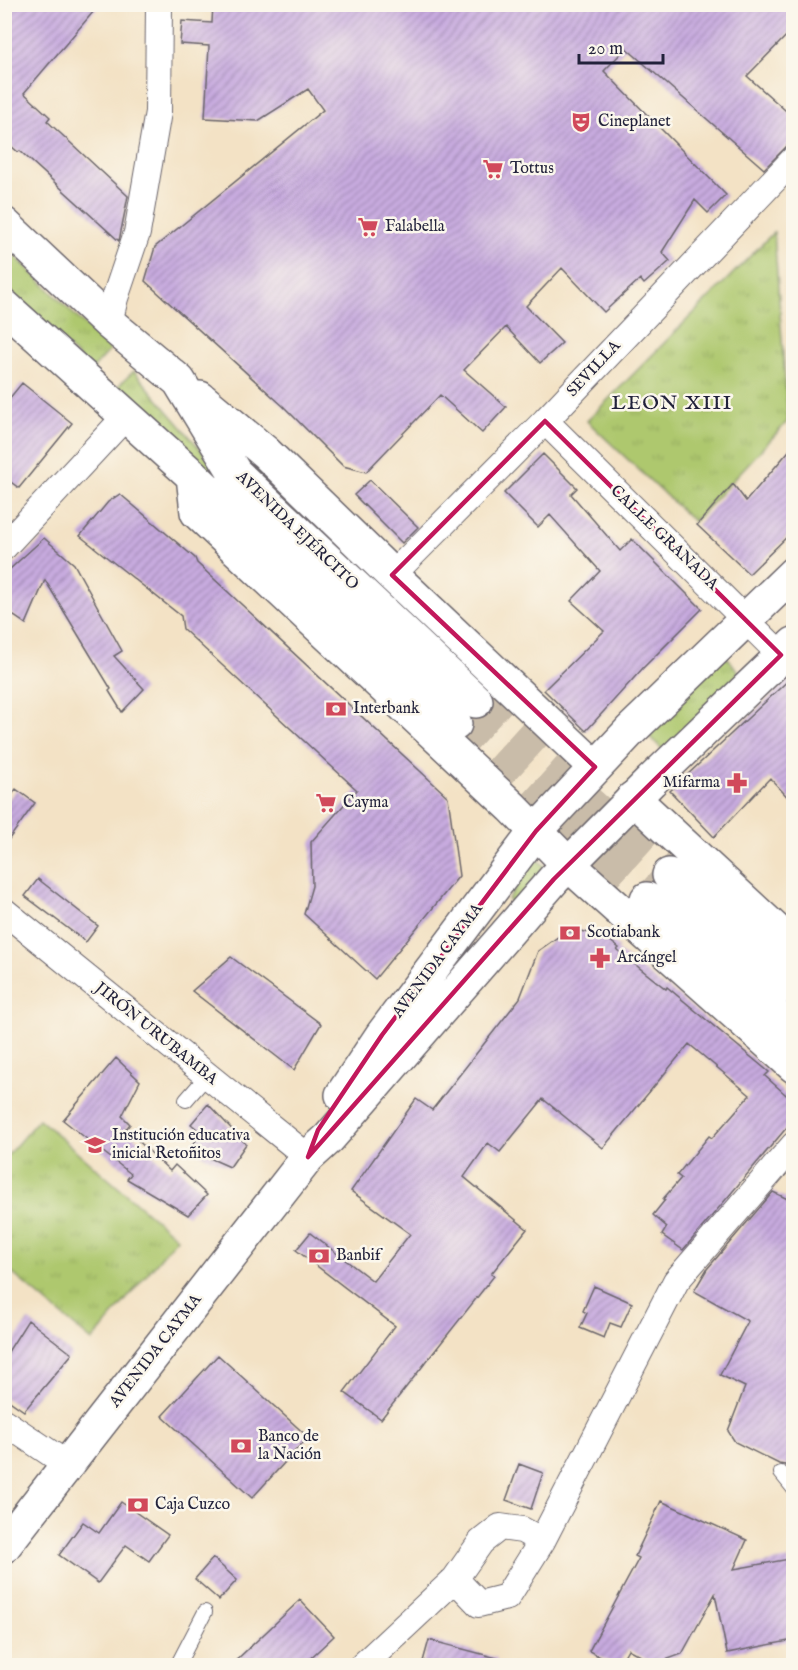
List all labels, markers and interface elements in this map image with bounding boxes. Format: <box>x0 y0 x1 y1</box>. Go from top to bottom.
scale bar <box>579 27 663 65</box>
text: 20 m <box>588 38 623 61</box>
theatre icon: Cineplanet <box>569 110 593 134</box>
place label: Cineplanet <box>598 112 671 132</box>
supermarket icon: Tottus <box>481 157 505 181</box>
place label: Tottus <box>510 159 554 179</box>
supermarket icon: Falabella <box>356 215 380 239</box>
place label: Falabella <box>385 217 445 237</box>
street label: SEVILLA <box>563 336 626 401</box>
district label: LEON XIII <box>611 391 733 416</box>
street label: AVENIDA EJÉRCITO <box>231 465 364 595</box>
street label: CALLE GRANADA <box>606 481 723 596</box>
bank icon: Interbank <box>324 697 348 721</box>
place label: Interbank <box>353 699 420 719</box>
pharmacy icon: Mifarma <box>725 771 749 795</box>
place label: Mifarma <box>663 773 720 793</box>
supermarket icon: Cayma <box>314 791 338 815</box>
place label: Cayma <box>343 793 388 813</box>
street label: AVENIDA CAYMA <box>388 899 488 1023</box>
bank icon: Scotiabank <box>558 921 582 945</box>
place label: Scotiabank <box>587 923 660 943</box>
pharmacy icon: Arcángel <box>588 946 612 970</box>
place label: Arcángel <box>616 948 677 968</box>
street label: JIRÓN URUBAMBA <box>89 976 224 1090</box>
place label: Institución educativa inicial Retoñitos <box>112 1126 250 1164</box>
school or university icon: Institución educativa inicial Retoñitos <box>83 1133 107 1157</box>
bank icon: Banbif <box>307 1244 331 1268</box>
place label: Banbif <box>336 1246 384 1266</box>
street label: AVENIDA CAYMA <box>105 1289 207 1412</box>
place label: Banco de la Nación <box>258 1427 322 1465</box>
bank icon: Banco de la Nación <box>229 1434 253 1458</box>
bank icon: Caja Cuzco <box>126 1493 150 1517</box>
place label: Caja Cuzco <box>155 1495 231 1515</box>

